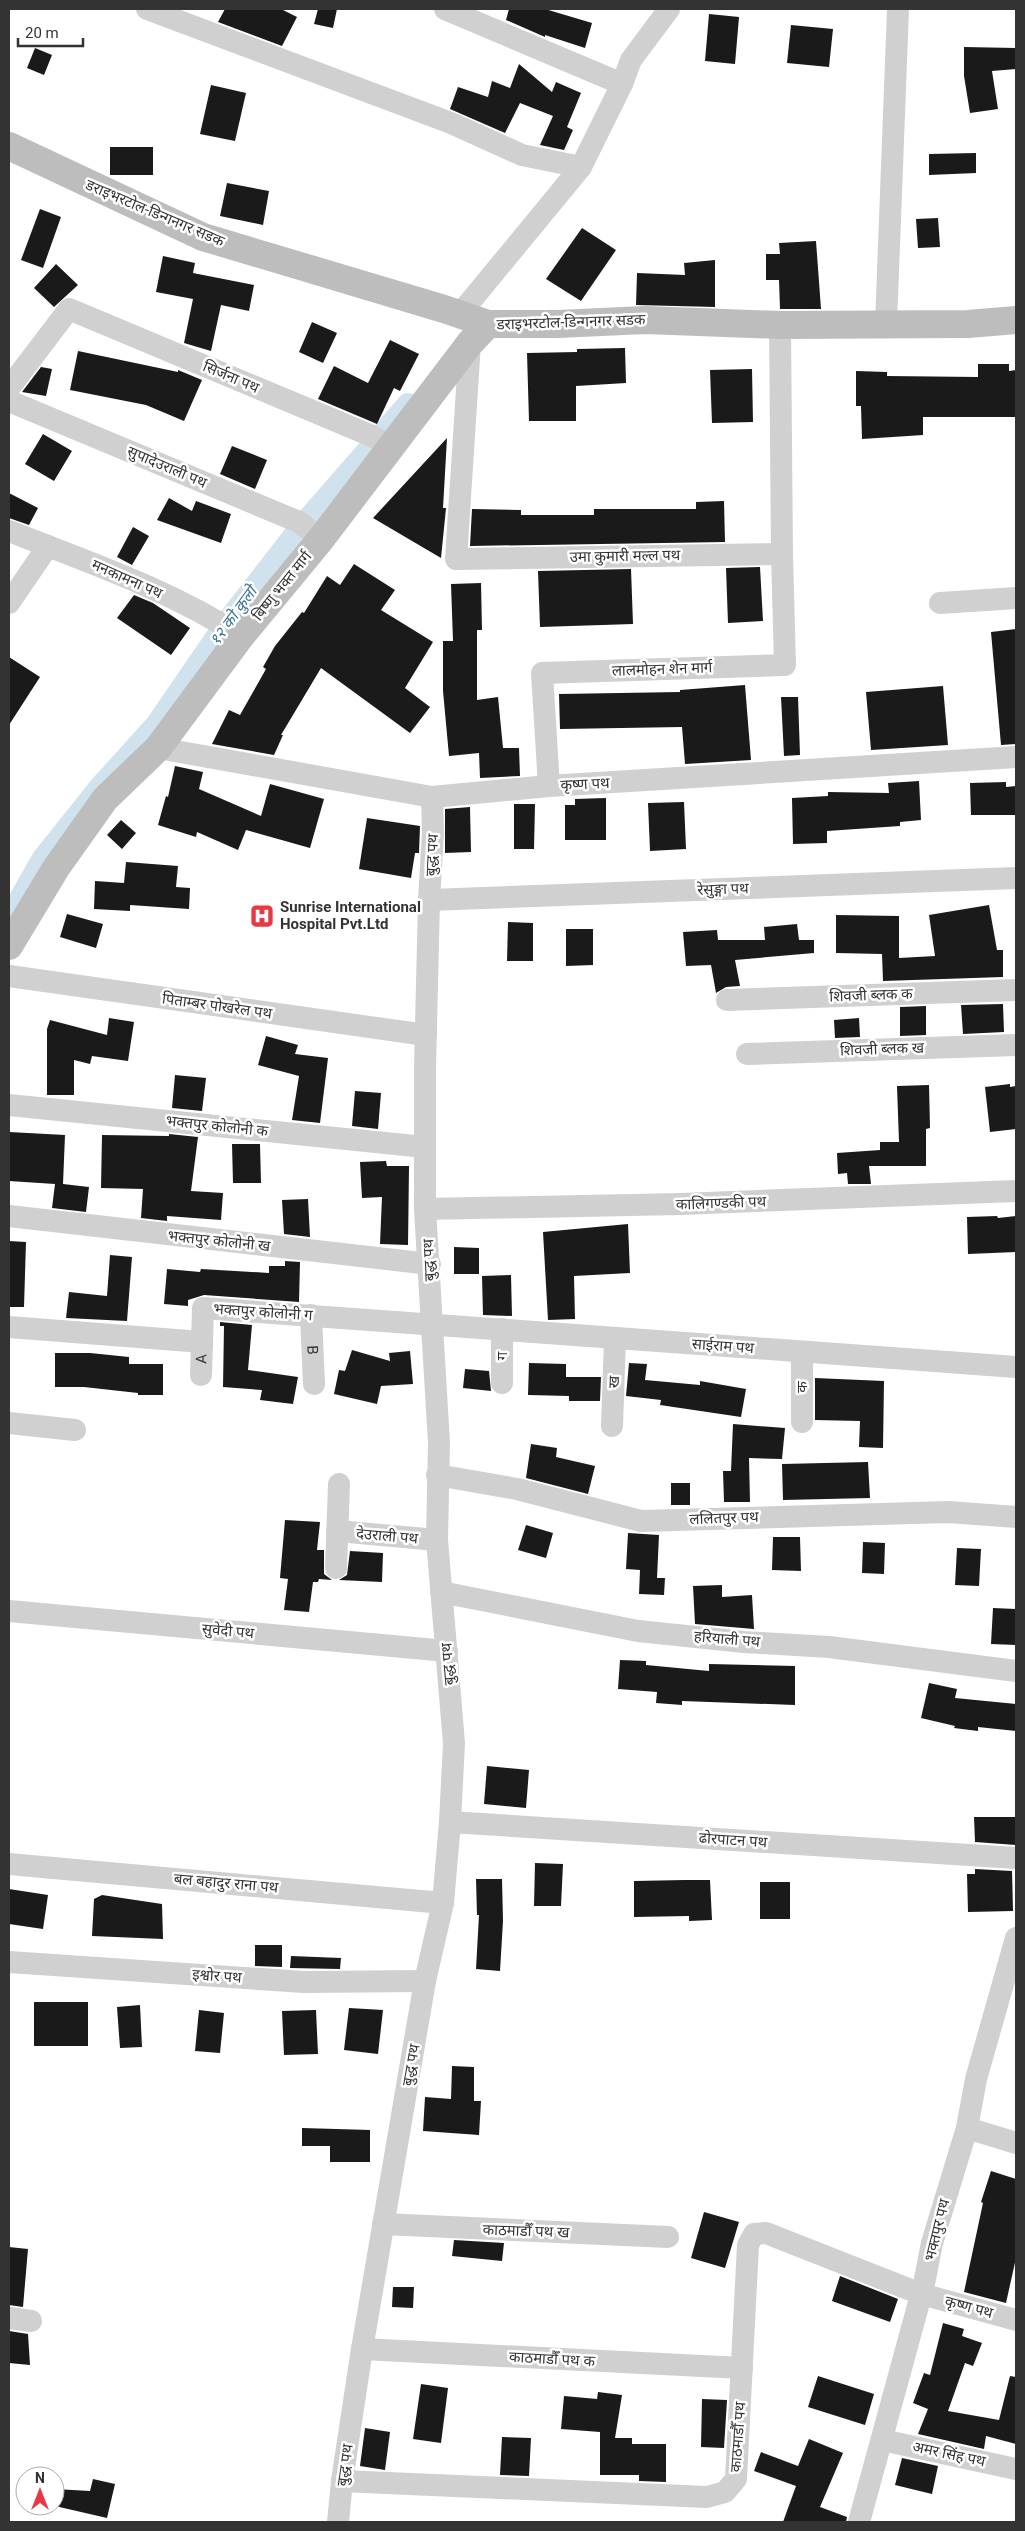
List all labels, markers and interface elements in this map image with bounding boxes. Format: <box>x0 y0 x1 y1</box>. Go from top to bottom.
scale bar <box>18 15 82 47</box>
text: 20 m <box>25 24 59 42</box>
street label: डराइभरटोल-डिन्गनगर सडक <box>82 175 227 251</box>
street label: डराइभरटोल-डिन्गनगर सडक <box>495 310 646 334</box>
street label: सिर्जना पथ <box>200 357 262 397</box>
street label: सुपादेउराली पथ <box>124 442 210 493</box>
street label: उमा कुमारी मल्ल पथ <box>570 546 681 567</box>
street label: बिष्णु भक्त मार्ग <box>249 547 317 625</box>
street label: मनकामना पथ <box>89 555 166 603</box>
water label: १२ को कुलो <box>205 581 263 650</box>
street label: लालमोहन शेन मार्ग <box>611 658 714 680</box>
street label: कृष्ण पथ <box>560 774 610 795</box>
street label: बुद्ध पथ <box>422 833 443 877</box>
street label: रेसुङ्गा पथ <box>696 879 749 900</box>
place label: Sunrise International Hospital Pvt.Ltd <box>280 898 421 933</box>
hospital icon: Sunrise International Hospital Pvt.Ltd <box>249 903 275 929</box>
street label: शिवजी ब्लक क <box>829 985 913 1005</box>
street label: पिताम्बर पोखरेल पथ <box>161 989 274 1023</box>
street label: शिवजी ब्लक ख <box>840 1039 925 1059</box>
street label: भक्तपुर कोलोनी क <box>165 1112 269 1141</box>
street label: कालिगण्डकी पथ <box>676 1192 767 1214</box>
street label: भक्तपुर कोलोनी ख <box>167 1227 272 1256</box>
street label: बुद्ध पथ <box>419 1238 440 1282</box>
street label: भक्तपुर कोलोनी ग <box>213 1300 314 1325</box>
street label: साईराम पथ <box>691 1335 755 1357</box>
street label: B <box>303 1345 322 1355</box>
street label: ग <box>493 1351 511 1360</box>
street label: A <box>192 1354 211 1364</box>
street label: ख <box>605 1375 623 1388</box>
street label: क <box>793 1381 811 1393</box>
street label: ललितपुर पथ <box>689 1508 759 1529</box>
street label: देउराली पथ <box>355 1524 419 1548</box>
street label: सुवेदी पथ <box>201 1620 255 1643</box>
street label: हरियाली पथ <box>693 1627 761 1651</box>
street label: बुद्ध पथ <box>437 1642 460 1686</box>
street label: ढोरपाटन पथ <box>698 1829 768 1851</box>
street label: बल बहादुर राना पथ <box>173 1869 279 1898</box>
street label: इश्वोर पथ <box>192 1965 243 1987</box>
street label: बुद्ध पथ <box>398 2042 425 2088</box>
street label: भक्तपुर पथ <box>921 2197 954 2263</box>
street label: काठमाडौँ पथ ख <box>482 2220 570 2242</box>
street label: कृष्ण पथ <box>943 2292 995 2323</box>
street label: काठमाडौँ पथ क <box>509 2348 596 2370</box>
street label: काठमाडौँ पथ <box>727 2401 749 2473</box>
street label: अमर सिंह पथ <box>911 2437 988 2471</box>
street label: बुद्ध पथ <box>333 2442 358 2487</box>
north arrow <box>15 2466 65 2516</box>
text: N <box>35 2470 45 2486</box>

